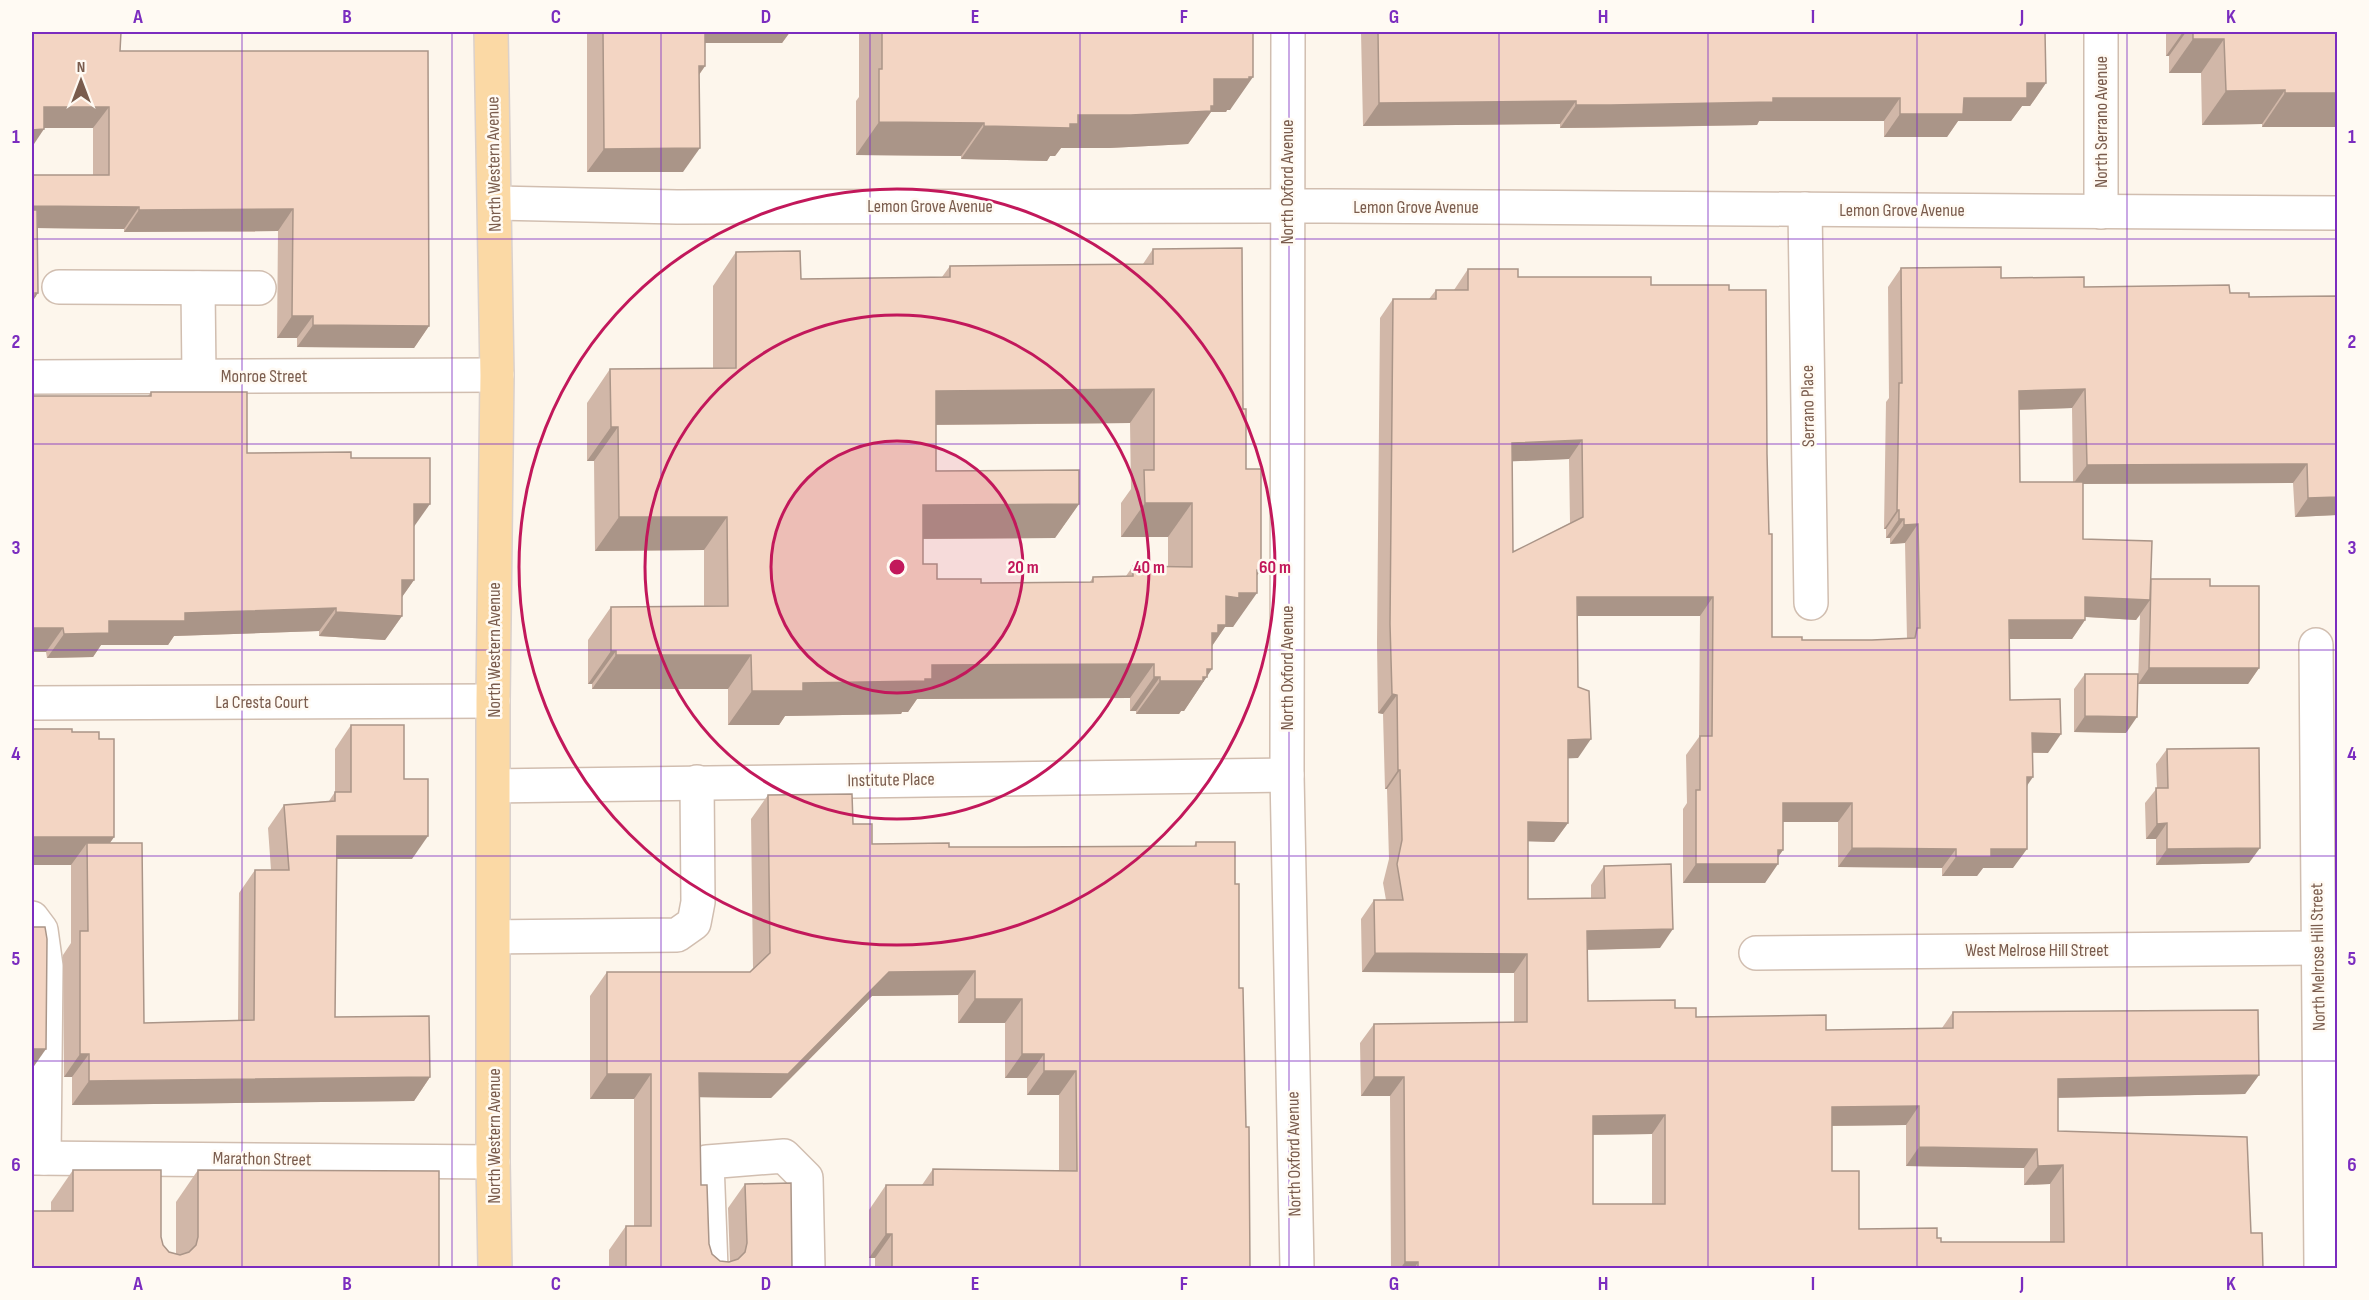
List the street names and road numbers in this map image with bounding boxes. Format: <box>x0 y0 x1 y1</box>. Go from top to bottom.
street label: North Serrano Avenue <box>2091 56 2112 188</box>
street label: North Western Avenue <box>482 96 506 232</box>
street label: North Oxford Avenue <box>1277 119 1298 245</box>
street label: Lemon Grove Avenue <box>867 196 993 217</box>
street label: Lemon Grove Avenue <box>1353 197 1479 218</box>
street label: Lemon Grove Avenue <box>1839 200 1965 221</box>
street label: Serrano Place <box>1797 365 1819 447</box>
street label: Monroe Street <box>221 366 308 387</box>
street label: North Western Avenue <box>484 582 505 718</box>
street label: North Oxford Avenue <box>1277 605 1298 731</box>
street label: La Cresta Court <box>215 692 309 713</box>
street label: Institute Place <box>847 769 935 791</box>
street label: North Melrose Hill Street <box>2306 882 2330 1031</box>
street label: West Melrose Hill Street <box>1965 940 2109 961</box>
street label: North Western Avenue <box>484 1068 505 1204</box>
street label: North Oxford Avenue <box>1282 1091 1306 1217</box>
street label: Marathon Street <box>213 1148 312 1170</box>

